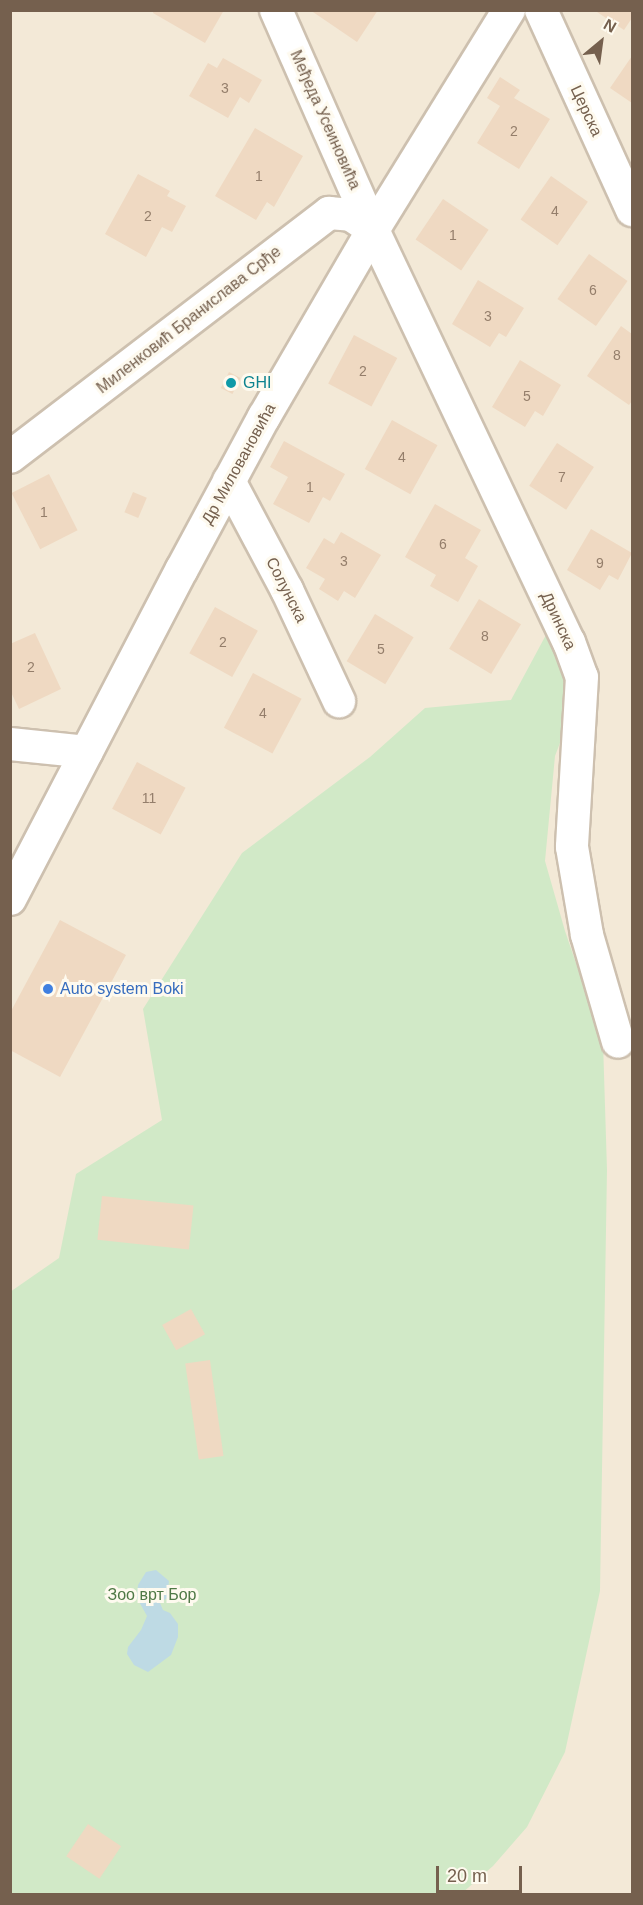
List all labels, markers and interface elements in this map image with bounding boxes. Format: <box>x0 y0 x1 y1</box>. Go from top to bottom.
north arrow <box>571 12 631 72</box>
text: N <box>601 16 619 36</box>
street label: Међеда Усеиновића <box>286 47 364 193</box>
house number: 3 <box>221 80 229 96</box>
street label: Церска <box>566 83 606 139</box>
house number: 2 <box>510 123 518 139</box>
house number: 1 <box>255 168 263 184</box>
house number: 4 <box>551 203 559 219</box>
house number: 2 <box>144 208 152 224</box>
house number: 1 <box>449 227 457 243</box>
street label: Миленковић Бранислава Срђе <box>93 242 285 398</box>
house number: 6 <box>589 282 597 298</box>
house number: 3 <box>484 308 492 324</box>
house number: 8 <box>613 347 621 363</box>
house number: 2 <box>359 363 367 379</box>
place label: GHI <box>243 373 271 393</box>
marker: GHI <box>224 376 238 390</box>
house number: 5 <box>523 388 531 404</box>
street label: Др Миловановића <box>198 400 280 528</box>
house number: 4 <box>398 449 406 465</box>
house number: 7 <box>558 469 566 485</box>
house number: 1 <box>306 479 314 495</box>
house number: 1 <box>40 504 48 520</box>
house number: 6 <box>439 536 447 552</box>
house number: 3 <box>340 553 348 569</box>
street label: Солунска <box>261 554 311 626</box>
house number: 9 <box>596 555 604 571</box>
street label: Дринска <box>536 589 580 653</box>
house number: 8 <box>481 628 489 644</box>
house number: 2 <box>219 634 227 650</box>
house number: 5 <box>377 641 385 657</box>
house number: 2 <box>27 659 35 675</box>
house number: 4 <box>259 705 267 721</box>
house number: 11 <box>142 790 156 806</box>
place label: Auto system Boki <box>60 979 184 999</box>
marker: Auto system Boki <box>41 982 55 996</box>
park label: Зоо врт Бор <box>107 1585 197 1605</box>
scale bar <box>439 1854 524 1892</box>
text: 20 m <box>447 1866 487 1886</box>

